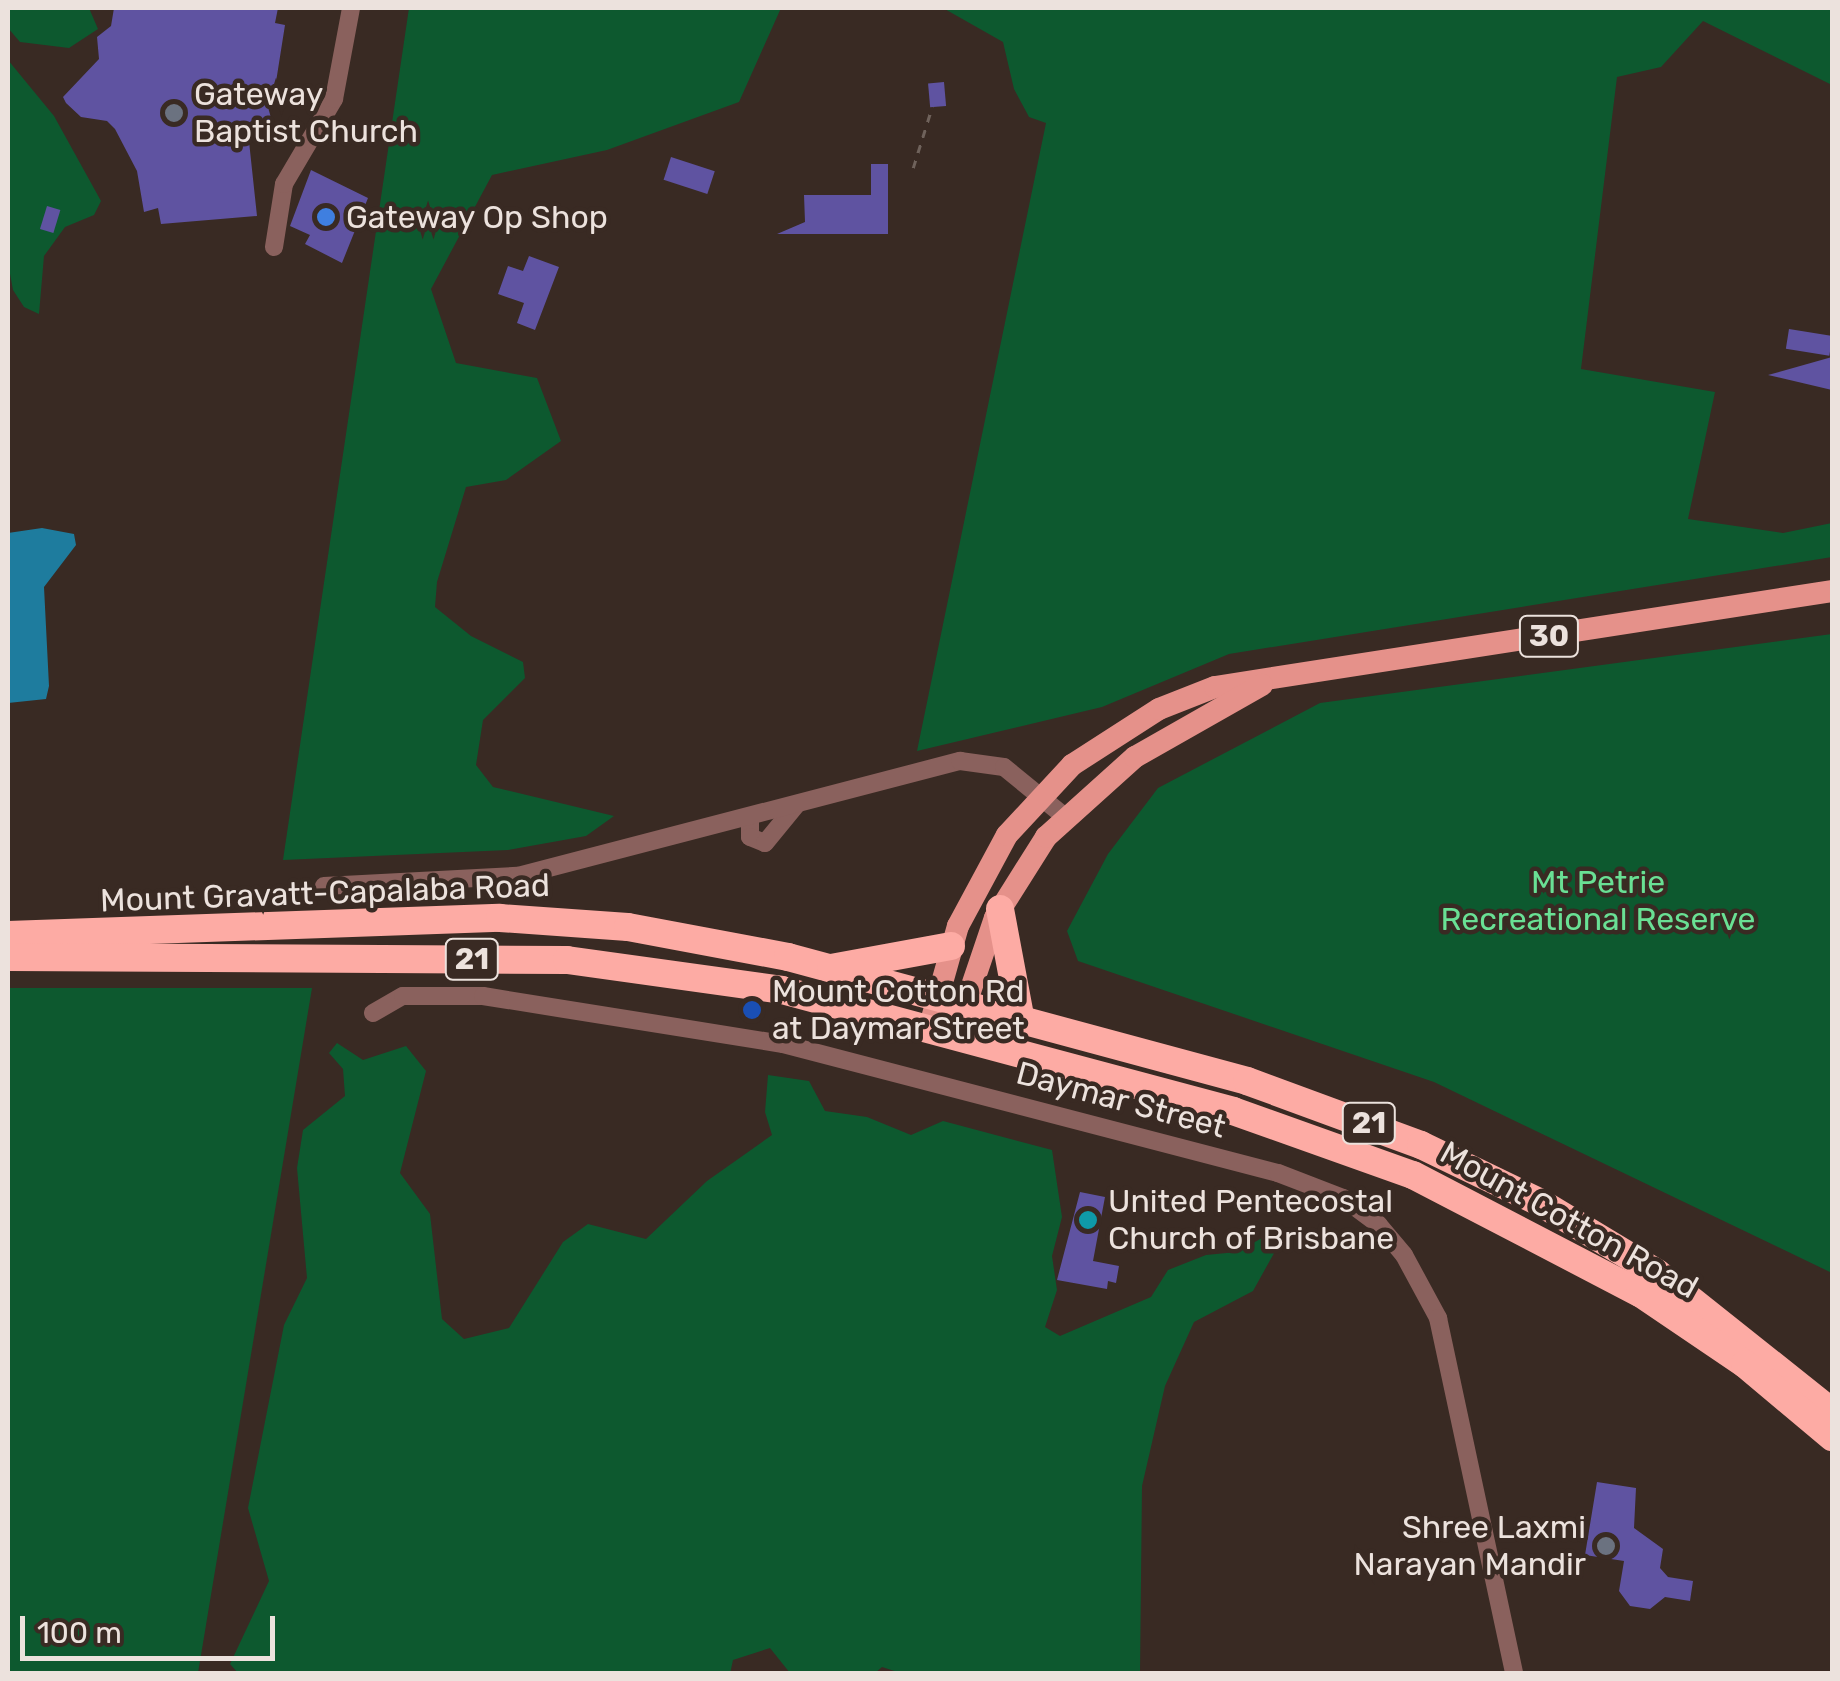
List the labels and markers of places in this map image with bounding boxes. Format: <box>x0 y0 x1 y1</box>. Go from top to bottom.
place label: Gateway Baptist Church <box>194 76 418 151</box>
marker: Gateway Baptist Church <box>163 102 185 124</box>
place label: Gateway Op Shop <box>346 198 609 236</box>
marker: Gateway Op Shop <box>315 206 337 228</box>
place label: Mount Cotton Rd at Daymar Street <box>772 973 1025 1048</box>
marker: Mount Cotton Rd at Daymar Street <box>741 999 763 1021</box>
place label: United Pentecostal Church of Brisbane <box>1108 1183 1395 1258</box>
marker: United Pentecostal Church of Brisbane <box>1077 1209 1099 1231</box>
place label: Shree Laxmi Narayan Mandir <box>1354 1509 1586 1584</box>
marker: Shree Laxmi Narayan Mandir <box>1595 1535 1617 1557</box>

